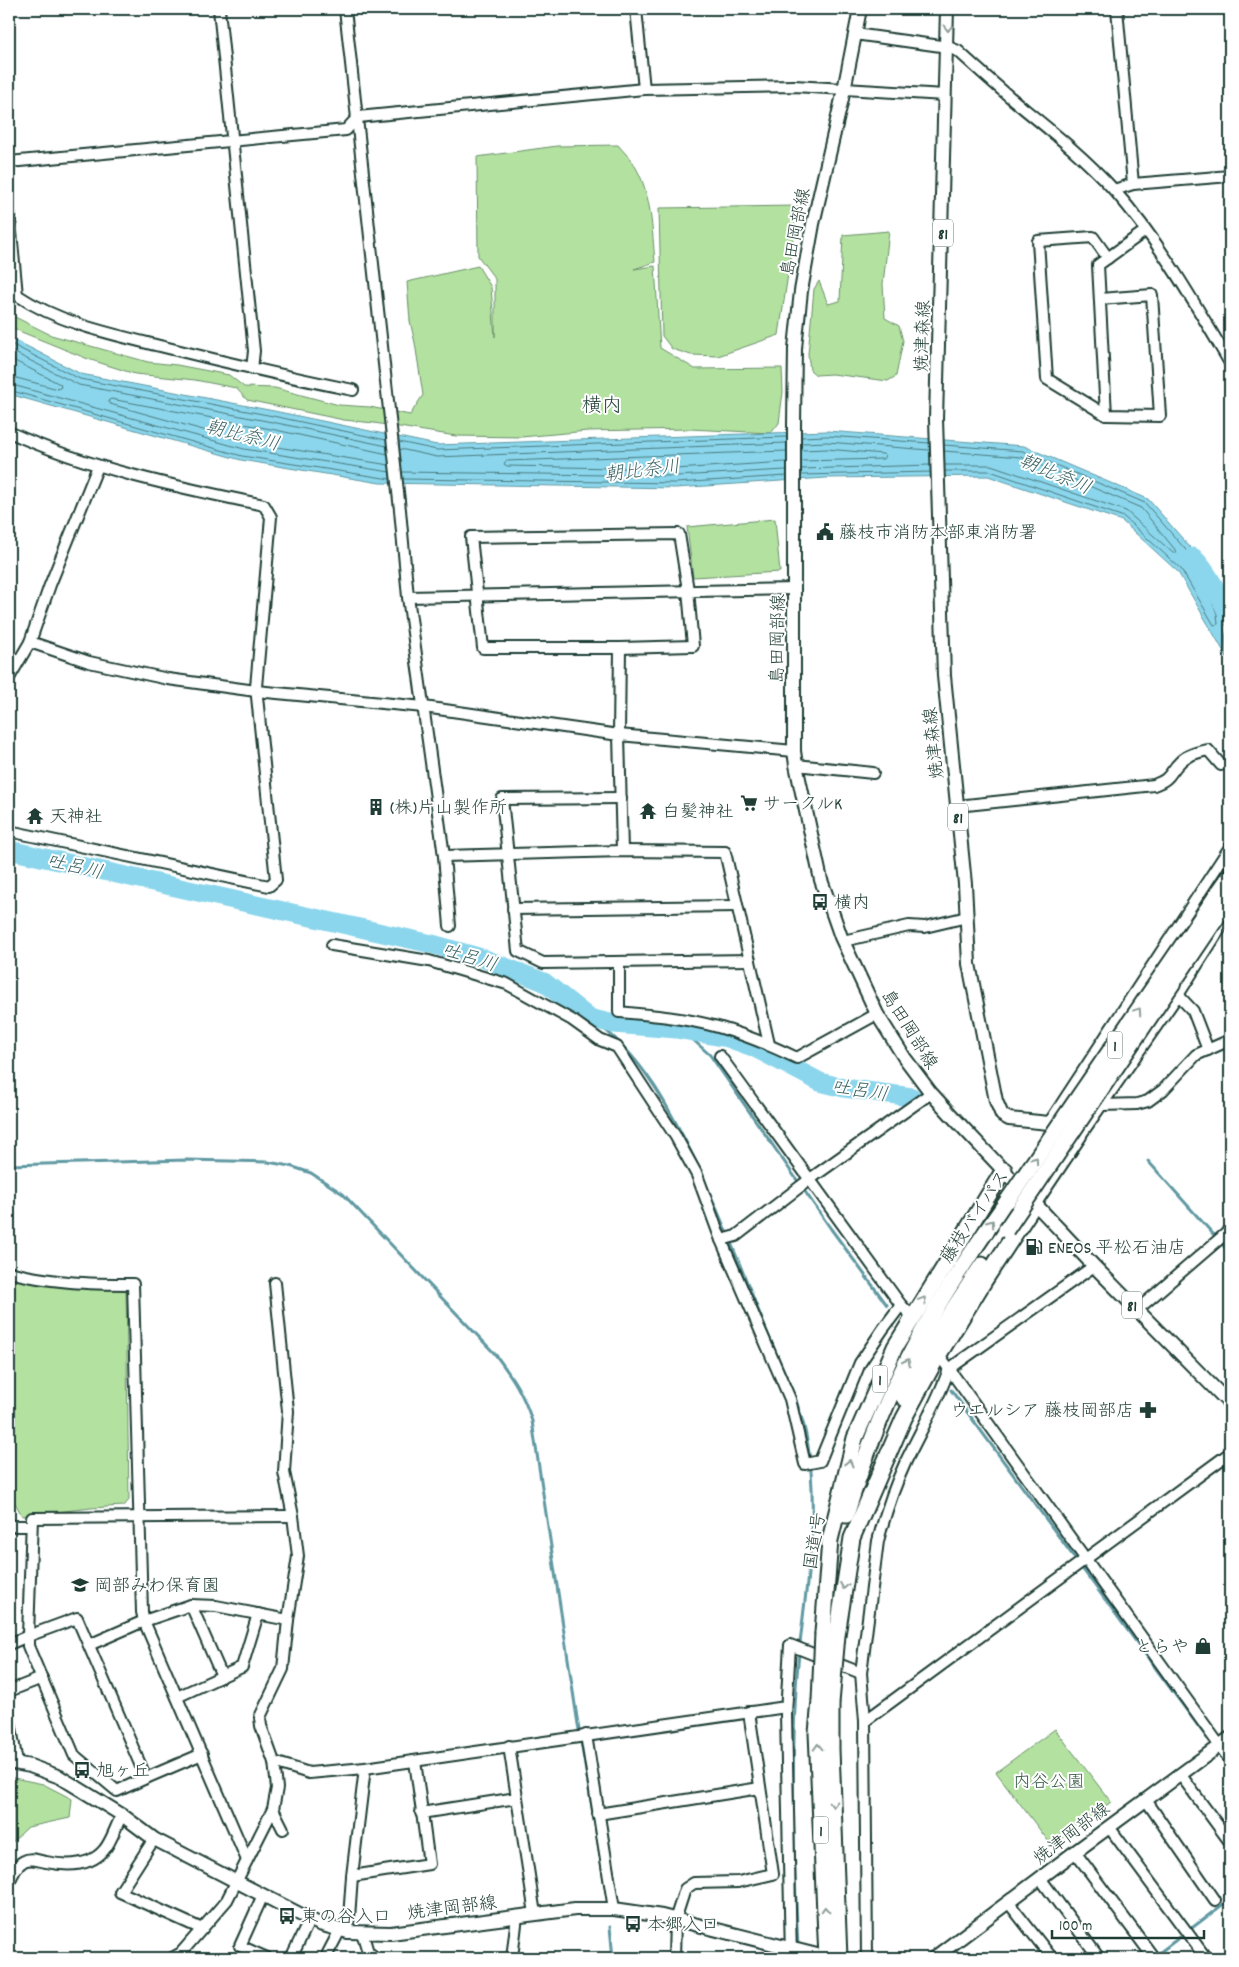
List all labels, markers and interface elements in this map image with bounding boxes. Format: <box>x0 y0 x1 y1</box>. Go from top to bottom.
one-way arrow <box>942 24 953 32</box>
street label: 島田岡部線 <box>777 186 818 279</box>
road number: 81 <box>933 220 953 247</box>
street label: 焼津森線 <box>911 300 938 373</box>
district label: 横内 <box>582 393 622 421</box>
water label: 朝比奈川 <box>202 415 282 460</box>
water label: 朝比奈川 <box>1014 449 1095 503</box>
water label: 朝比奈川 <box>603 454 682 491</box>
public building icon: 藤枝市消防本部東消防署 <box>815 522 835 542</box>
place label: 藤枝市消防本部東消防署 <box>839 522 1037 547</box>
street label: 島田岡部線 <box>766 594 793 684</box>
street label: 焼津森線 <box>919 706 952 780</box>
supermarket icon: サークルK <box>739 793 759 813</box>
place label: サークルK <box>763 793 842 818</box>
building icon: (株)片山製作所 <box>366 797 386 817</box>
place label: (株)片山製作所 <box>390 797 507 822</box>
temple icon: 白髪神社 <box>638 801 658 821</box>
place label: 白髪神社 <box>662 801 734 826</box>
road number: 81 <box>948 804 968 830</box>
temple icon: 天神社 <box>25 806 45 826</box>
place label: 天神社 <box>49 806 103 831</box>
water label: 吐呂川 <box>43 849 105 888</box>
bus stop icon: 横内 <box>810 892 830 912</box>
place label: 横内 <box>834 892 870 917</box>
water label: 吐呂川 <box>438 938 500 981</box>
street label: 島田岡部線 <box>873 986 942 1075</box>
one-way arrow <box>1131 1008 1141 1017</box>
road number: 1 <box>1108 1032 1122 1058</box>
water label: 吐呂川 <box>829 1075 890 1110</box>
one-way arrow <box>1029 1156 1039 1165</box>
street label: 藤枝バイパス <box>936 1166 1017 1269</box>
one-way arrow <box>985 1219 994 1229</box>
fuel station icon: ENEOS 平松石油店 <box>1024 1237 1044 1257</box>
place label: ENEOS 平松石油店 <box>1048 1237 1186 1262</box>
road number: 81 <box>1122 1292 1142 1318</box>
one-way arrow <box>917 1296 927 1305</box>
one-way arrow <box>901 1358 911 1367</box>
road number: 1 <box>872 1366 888 1392</box>
place label: ウエルシア 藤枝岡部店 <box>950 1400 1134 1425</box>
pharmacy icon: ウエルシア 藤枝岡部店 <box>1138 1400 1158 1420</box>
one-way arrow <box>843 1458 854 1467</box>
street label: 国道1号 <box>800 1511 833 1572</box>
school or university icon: 岡部みわ保育園 <box>70 1575 90 1595</box>
place label: 岡部みわ保育園 <box>94 1575 220 1600</box>
one-way arrow <box>839 1582 850 1590</box>
place label: とらや <box>1135 1636 1189 1661</box>
shop icon: とらや <box>1193 1636 1213 1656</box>
one-way arrow <box>813 1743 823 1750</box>
bus stop icon: 旭ヶ丘 <box>72 1760 92 1780</box>
place label: 旭ヶ丘 <box>96 1760 150 1785</box>
park label: 内谷公園 <box>1013 1771 1085 1796</box>
street label: 焼津岡部線 <box>1029 1798 1116 1872</box>
one-way arrow <box>827 1800 838 1808</box>
road number: 1 <box>814 1816 828 1844</box>
street label: 焼津岡部線 <box>406 1892 498 1927</box>
one-way arrow <box>819 1905 830 1913</box>
bus stop icon: 東の谷入口 <box>277 1906 297 1926</box>
place label: 東の谷入口 <box>301 1906 391 1931</box>
scale bar <box>1052 1907 1204 1939</box>
bus stop icon: 本郷入口 <box>623 1914 643 1934</box>
place label: 本郷入口 <box>647 1914 719 1939</box>
text: 100 m <box>1059 1916 1092 1938</box>

